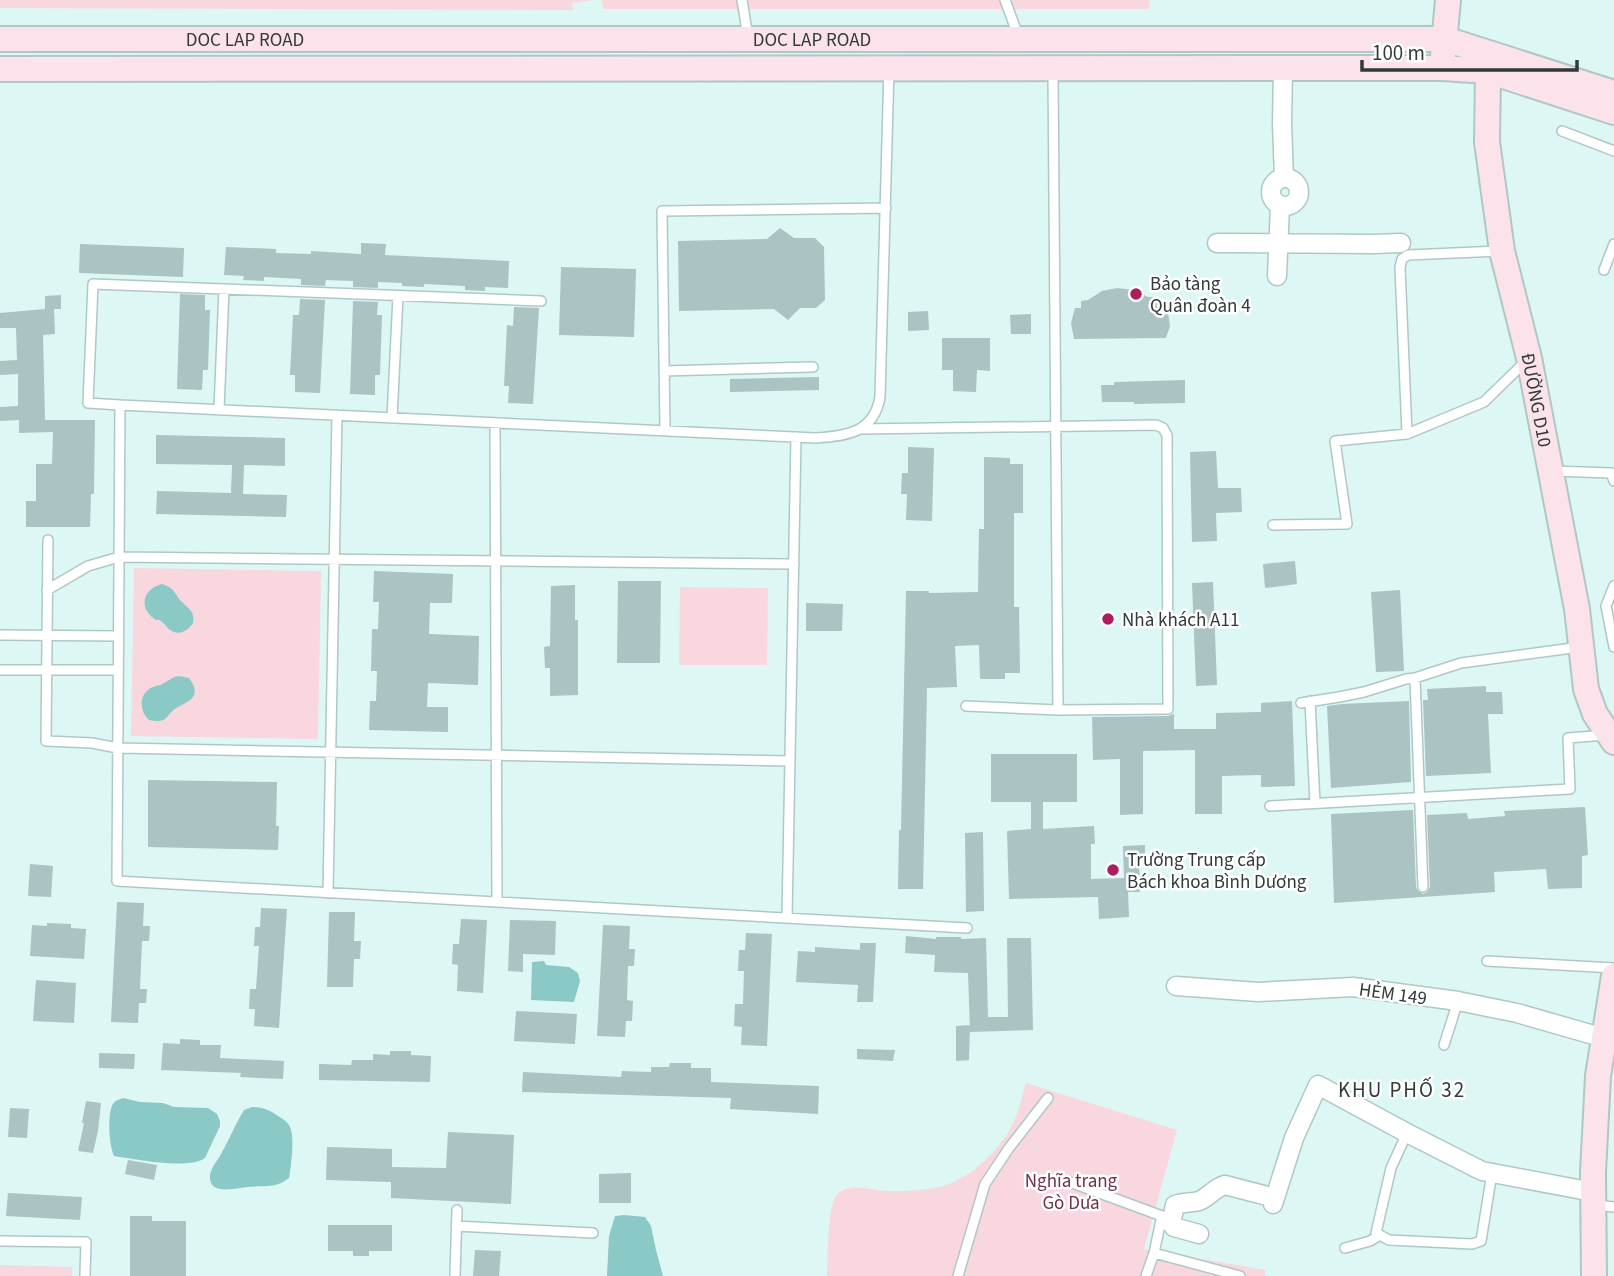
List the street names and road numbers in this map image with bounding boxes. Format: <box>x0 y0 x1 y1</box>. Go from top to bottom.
street label: DOC LAP ROAD <box>186 27 304 54</box>
street label: DOC LAP ROAD <box>753 27 871 54</box>
street label: ĐƯỜNG D10 <box>1513 351 1558 450</box>
street label: HẺM 149 <box>1357 976 1429 1013</box>

